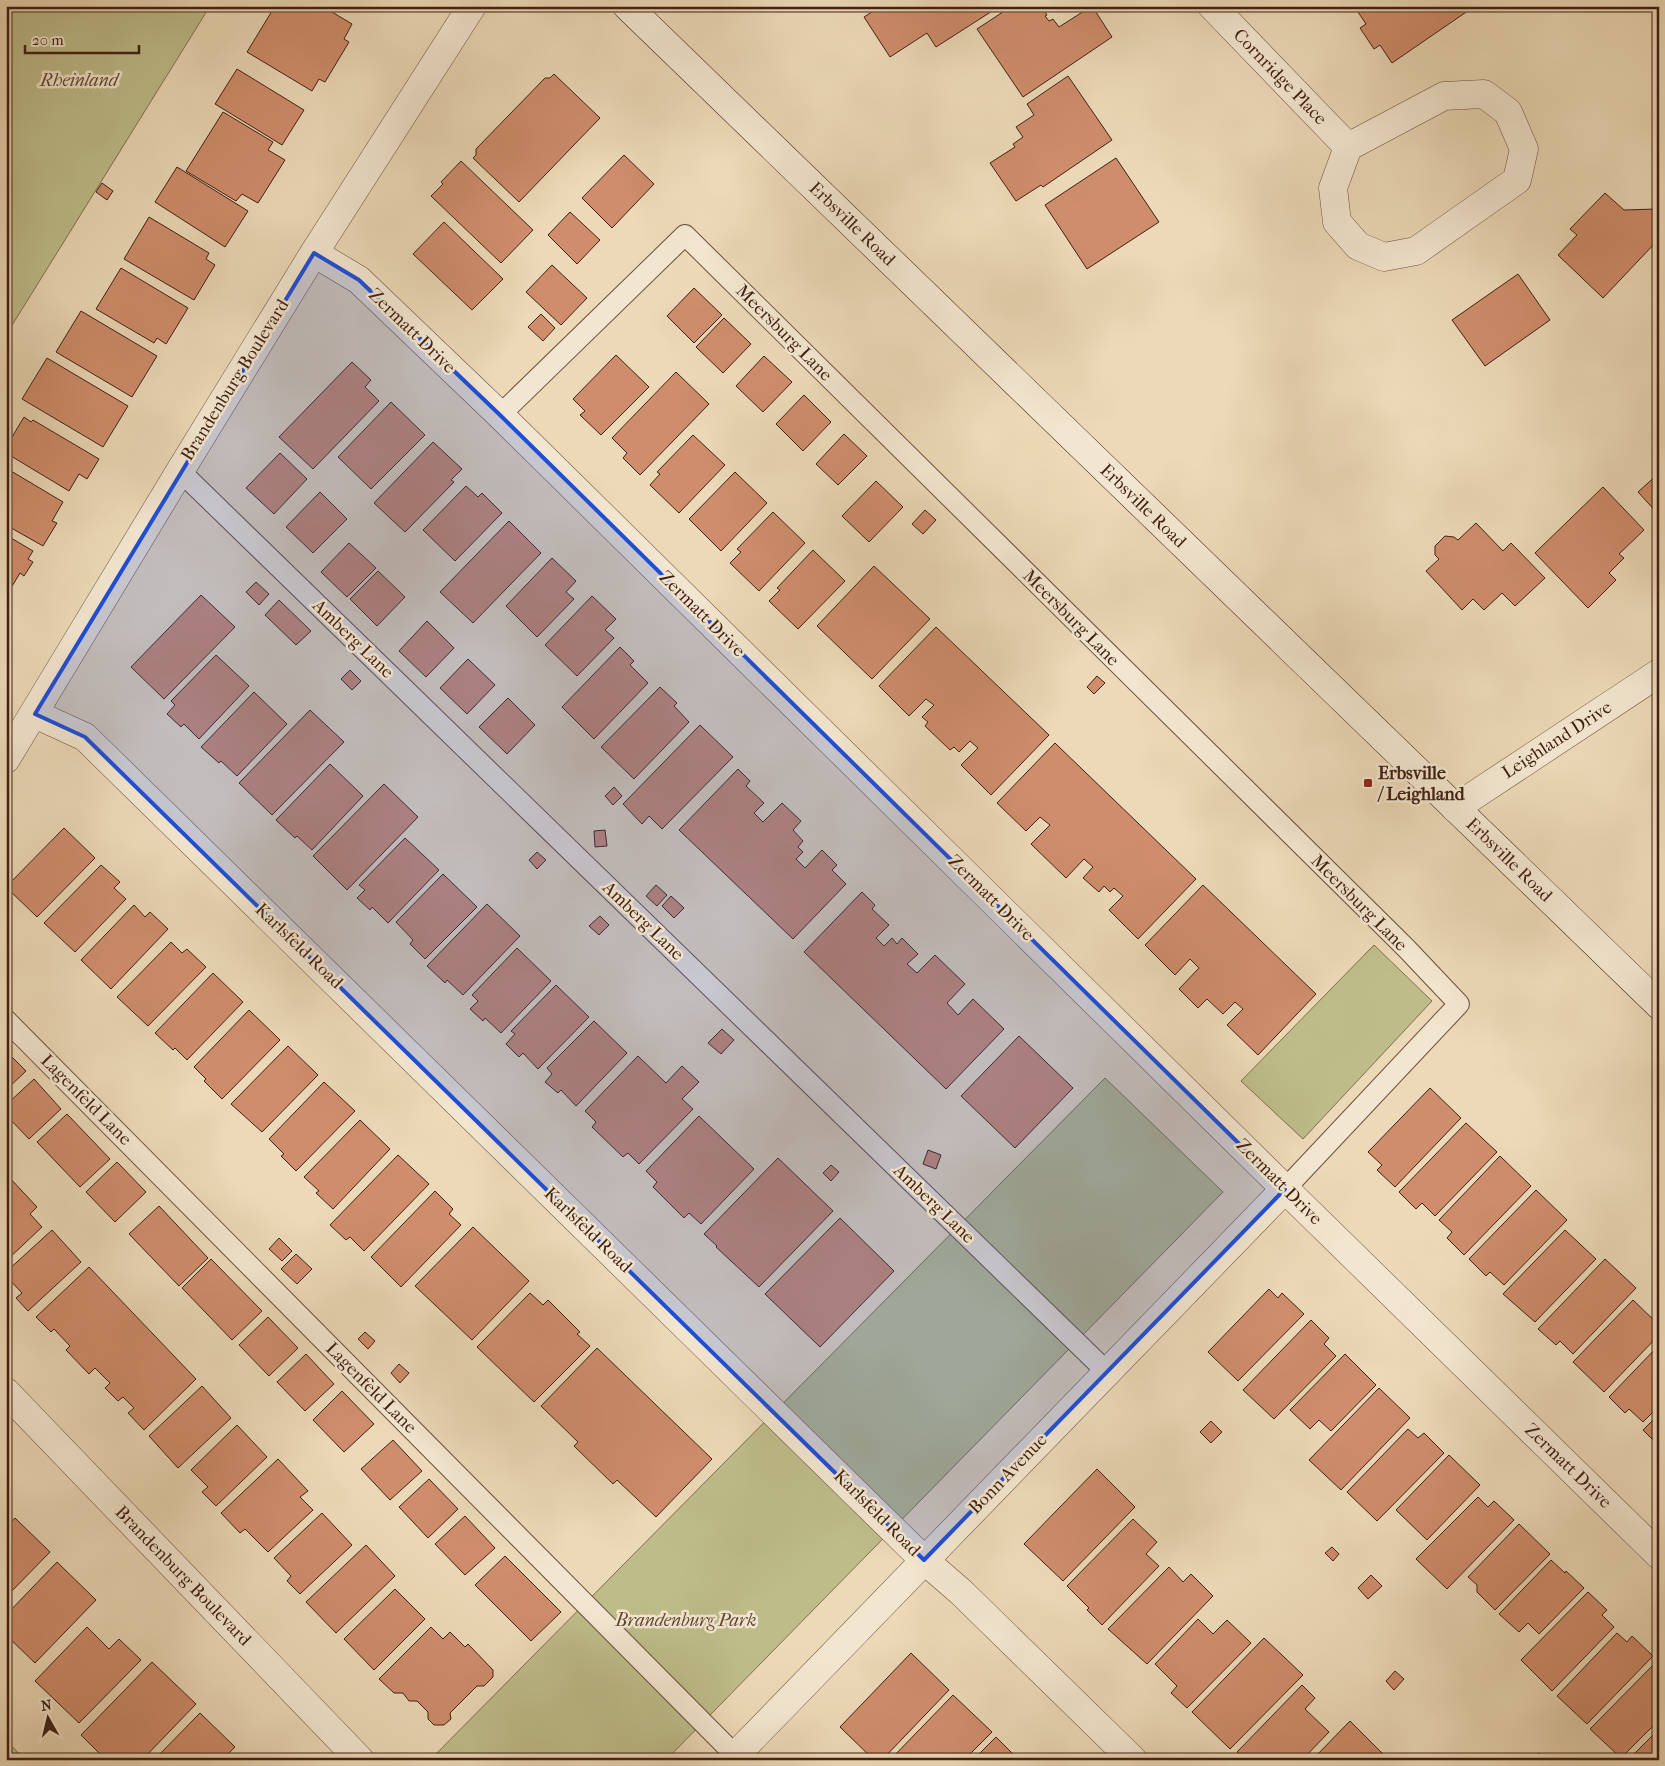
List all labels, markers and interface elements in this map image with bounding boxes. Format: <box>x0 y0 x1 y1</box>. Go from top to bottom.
scale bar <box>25 22 139 54</box>
street label: Cornridge Place <box>1229 25 1331 129</box>
text: 20 m <box>32 31 64 49</box>
park label: Rheinland <box>39 70 121 91</box>
street label: Erbsville Road <box>805 178 900 270</box>
street label: Meersburg Lane <box>732 281 837 386</box>
street label: Zermatt Drive <box>364 284 460 378</box>
street label: Brandenburg Boulevard <box>177 295 293 465</box>
street label: Erbsville Road <box>1096 460 1191 552</box>
street label: Meersburg Lane <box>1019 566 1124 671</box>
street label: Zermatt Drive <box>655 567 749 661</box>
street label: Amberg Lane <box>307 594 398 683</box>
street label: Leighland Drive <box>1498 697 1616 783</box>
place label: Erbsville / Leighland <box>1377 763 1466 805</box>
marker: Erbsville / Leighland <box>1362 777 1374 789</box>
street label: Erbsville Road <box>1462 814 1557 906</box>
street label: Zermatt Drive <box>944 851 1038 945</box>
street label: Meersburg Lane <box>1307 851 1412 956</box>
street label: Amberg Lane <box>597 876 688 965</box>
street label: Karlsfeld Road <box>251 899 347 993</box>
street label: Lagenfeld Lane <box>36 1050 136 1150</box>
street label: Zermatt Drive <box>1232 1135 1326 1229</box>
street label: Amberg Lane <box>888 1159 979 1248</box>
street label: Karlsfeld Road <box>540 1183 636 1277</box>
street label: Lagenfeld Lane <box>321 1338 421 1438</box>
street label: Zermatt Drive <box>1520 1419 1616 1513</box>
street label: Bonn Avenue <box>964 1429 1052 1519</box>
street label: Karlsfeld Road <box>829 1465 925 1561</box>
street label: Brandenburg Boulevard <box>111 1502 255 1651</box>
park label: Brandenburg Park <box>614 1610 757 1631</box>
north arrow <box>22 1694 72 1744</box>
text: N <box>40 1696 53 1715</box>

